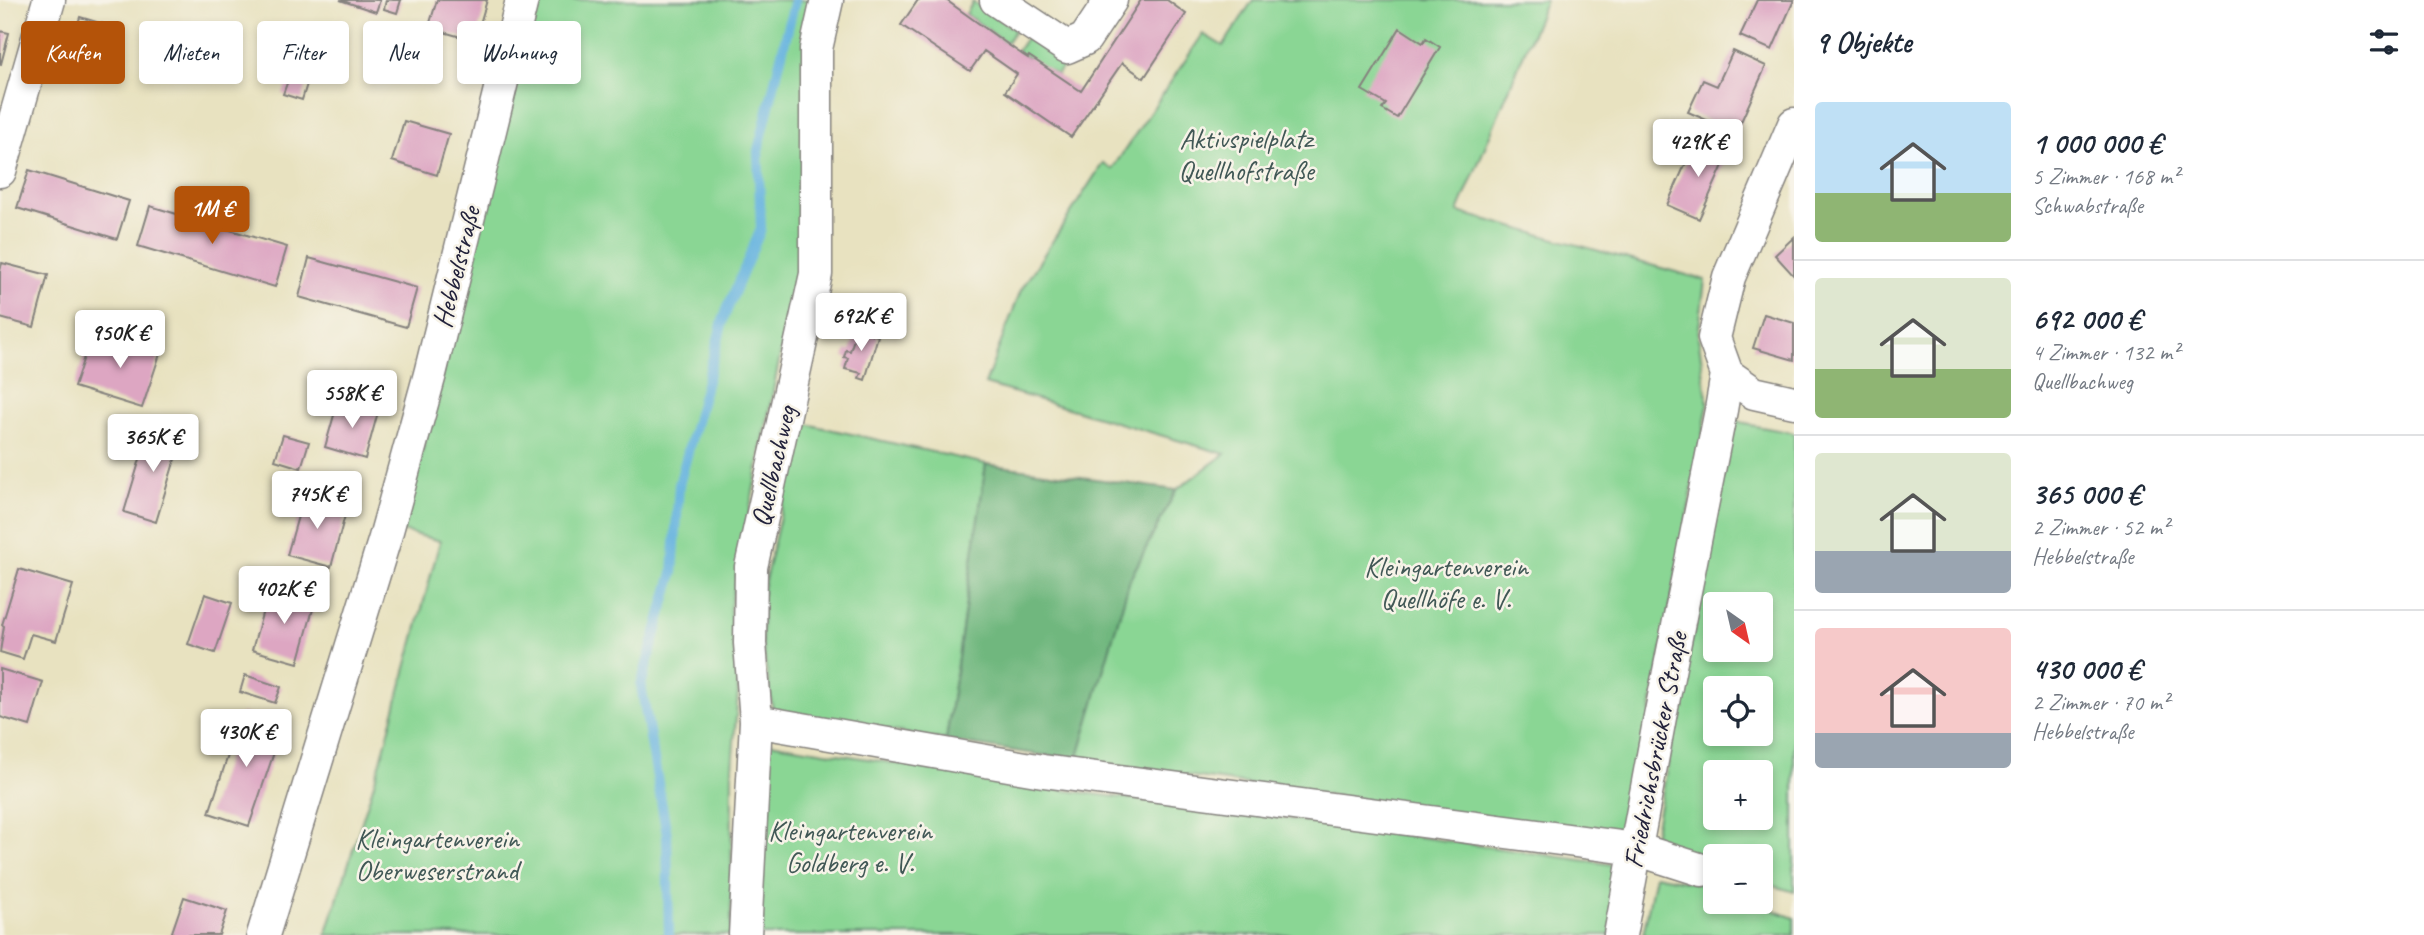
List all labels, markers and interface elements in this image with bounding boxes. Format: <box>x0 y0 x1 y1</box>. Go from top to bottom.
chip: Kaufen <box>21 21 125 84</box>
chip: Mieten <box>139 21 243 84</box>
chip: Filter <box>257 21 349 84</box>
chip: Neu <box>363 21 443 84</box>
chip: Wohnung <box>457 21 581 84</box>
text: 9 Objekte <box>1815 23 1911 61</box>
icon: filters <box>2365 23 2403 61</box>
pin: 429K € <box>1641 120 1755 179</box>
park label: Aktivspielplatz Quellhofstraße <box>1179 121 1316 188</box>
text: 1 000 000 € <box>2032 124 2162 162</box>
text: 429K € <box>1669 127 1727 156</box>
icon: home <box>1871 130 1955 214</box>
text: 5 Zimmer · 168 m² <box>2032 162 2179 191</box>
pin: 1M € <box>171 187 253 246</box>
text: Schwabstraße <box>2032 191 2143 220</box>
text: 1M € <box>190 194 234 223</box>
street label: Hebbelstraße <box>424 201 488 331</box>
pin: 692K € <box>804 294 918 353</box>
text: 692 000 € <box>2032 300 2141 338</box>
text: 692K € <box>832 301 890 330</box>
icon: home <box>1871 306 1955 390</box>
pin: 950K € <box>63 310 177 370</box>
text: 950K € <box>91 318 149 347</box>
text: 4 Zimmer · 132 m² <box>2032 338 2179 367</box>
text: Quellbachweg <box>2032 367 2133 396</box>
pin: 558K € <box>295 370 409 430</box>
text: 558K € <box>323 378 381 407</box>
street label: Quellbachweg <box>742 401 804 530</box>
pin: 365K € <box>96 414 210 474</box>
text: 365K € <box>124 422 182 451</box>
pin: 745K € <box>260 472 374 531</box>
text: 365 000 € <box>2032 475 2141 513</box>
text: 745K € <box>288 479 346 508</box>
icon: home <box>1871 481 1955 565</box>
text: 2 Zimmer · 52 m² <box>2032 513 2169 542</box>
text: Hebbelstraße <box>2032 542 2134 571</box>
park label: Kleingartenverein Quellhöfe e. V. <box>1364 549 1529 616</box>
pin: 402K € <box>227 566 341 626</box>
text: 402K € <box>255 574 313 603</box>
north arrow <box>1703 592 1773 662</box>
map controls <box>1703 592 1773 914</box>
street label: Friedrichsbrücker Straße <box>1615 627 1695 871</box>
text: 430 000 € <box>2032 650 2141 688</box>
icon: home <box>1871 656 1955 740</box>
button: locate <box>1703 676 1773 746</box>
text: 2 Zimmer · 70 m² <box>2032 688 2169 717</box>
pin: 430K € <box>189 710 303 769</box>
text: 430K € <box>217 717 275 746</box>
text: Hebbelstraße <box>2032 717 2134 746</box>
button: + <box>1703 760 1773 830</box>
park label: Kleingartenverein Goldberg e. V. <box>768 813 933 880</box>
park label: Kleingartenverein Oberweserstrand <box>355 821 522 888</box>
button: − <box>1703 844 1773 914</box>

